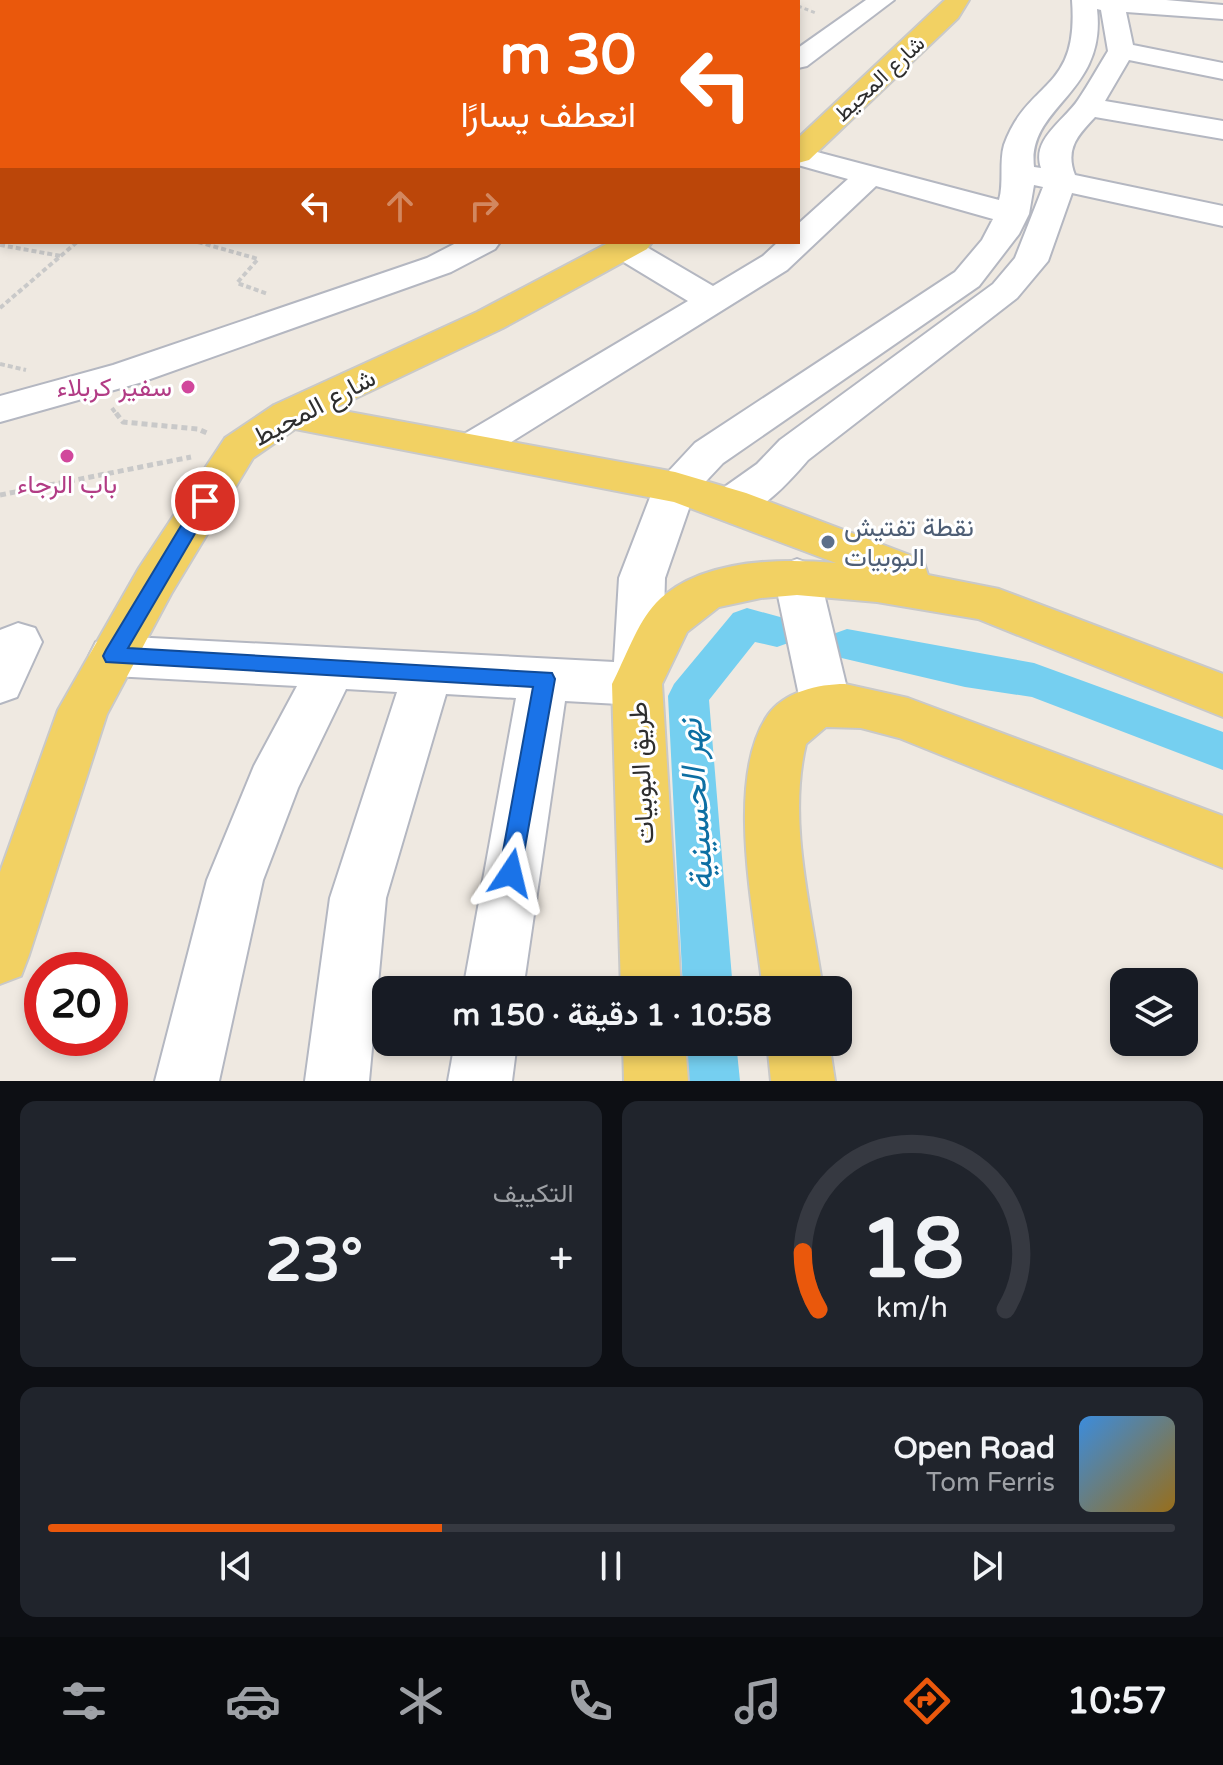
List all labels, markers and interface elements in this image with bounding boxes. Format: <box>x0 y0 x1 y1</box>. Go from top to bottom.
text: 30 m <box>500 22 636 89</box>
street label: شارع المحيط <box>829 30 931 128</box>
icon: left <box>664 32 768 136</box>
text: انعطف يسارًا <box>460 94 636 137</box>
icon: left <box>294 184 338 228</box>
icon: ahead <box>378 184 422 228</box>
icon: right <box>462 184 506 228</box>
street label: شارع المحيط <box>248 362 382 454</box>
place label: سفير كربلاء <box>57 372 172 403</box>
marker: سفير كربلاء <box>179 378 197 396</box>
marker: باب الرجاء <box>58 447 76 465</box>
pin <box>171 467 239 535</box>
place label: باب الرجاء <box>17 469 117 500</box>
icon: arrive <box>183 479 227 523</box>
place label: نقطة تفتيش البوبيات <box>844 512 974 573</box>
marker: نقطة تفتيش البوبيات <box>819 533 837 551</box>
street label: طريق البوبيات <box>622 701 661 845</box>
water label: نهر الحسينية <box>670 715 723 892</box>
position arrow <box>469 831 553 915</box>
speed limit sign: 20 <box>24 952 128 1056</box>
map controls <box>1110 968 1198 1056</box>
button: layers <box>1110 968 1198 1056</box>
text: 10:58 · 1 دقيقة · 150 m <box>452 997 772 1034</box>
text: التكييف <box>493 1178 574 1209</box>
text: 18 <box>860 1200 964 1300</box>
text: 23° <box>265 1225 363 1297</box>
text: − <box>48 1234 79 1287</box>
text: + <box>549 1234 573 1287</box>
text: km/h <box>876 1291 948 1325</box>
text: Open Road <box>894 1430 1055 1467</box>
text: Tom Ferris <box>926 1467 1055 1498</box>
icon: previous <box>214 1544 258 1588</box>
icon: pause <box>589 1544 633 1588</box>
icon: next <box>965 1544 1009 1588</box>
icon: filters <box>56 1673 112 1729</box>
icon: car <box>225 1673 281 1729</box>
icon: climate <box>393 1673 449 1729</box>
icon: phone <box>562 1673 618 1729</box>
icon: music <box>730 1673 786 1729</box>
icon: directions <box>899 1673 955 1729</box>
text: 10:57 <box>1067 1680 1167 1723</box>

